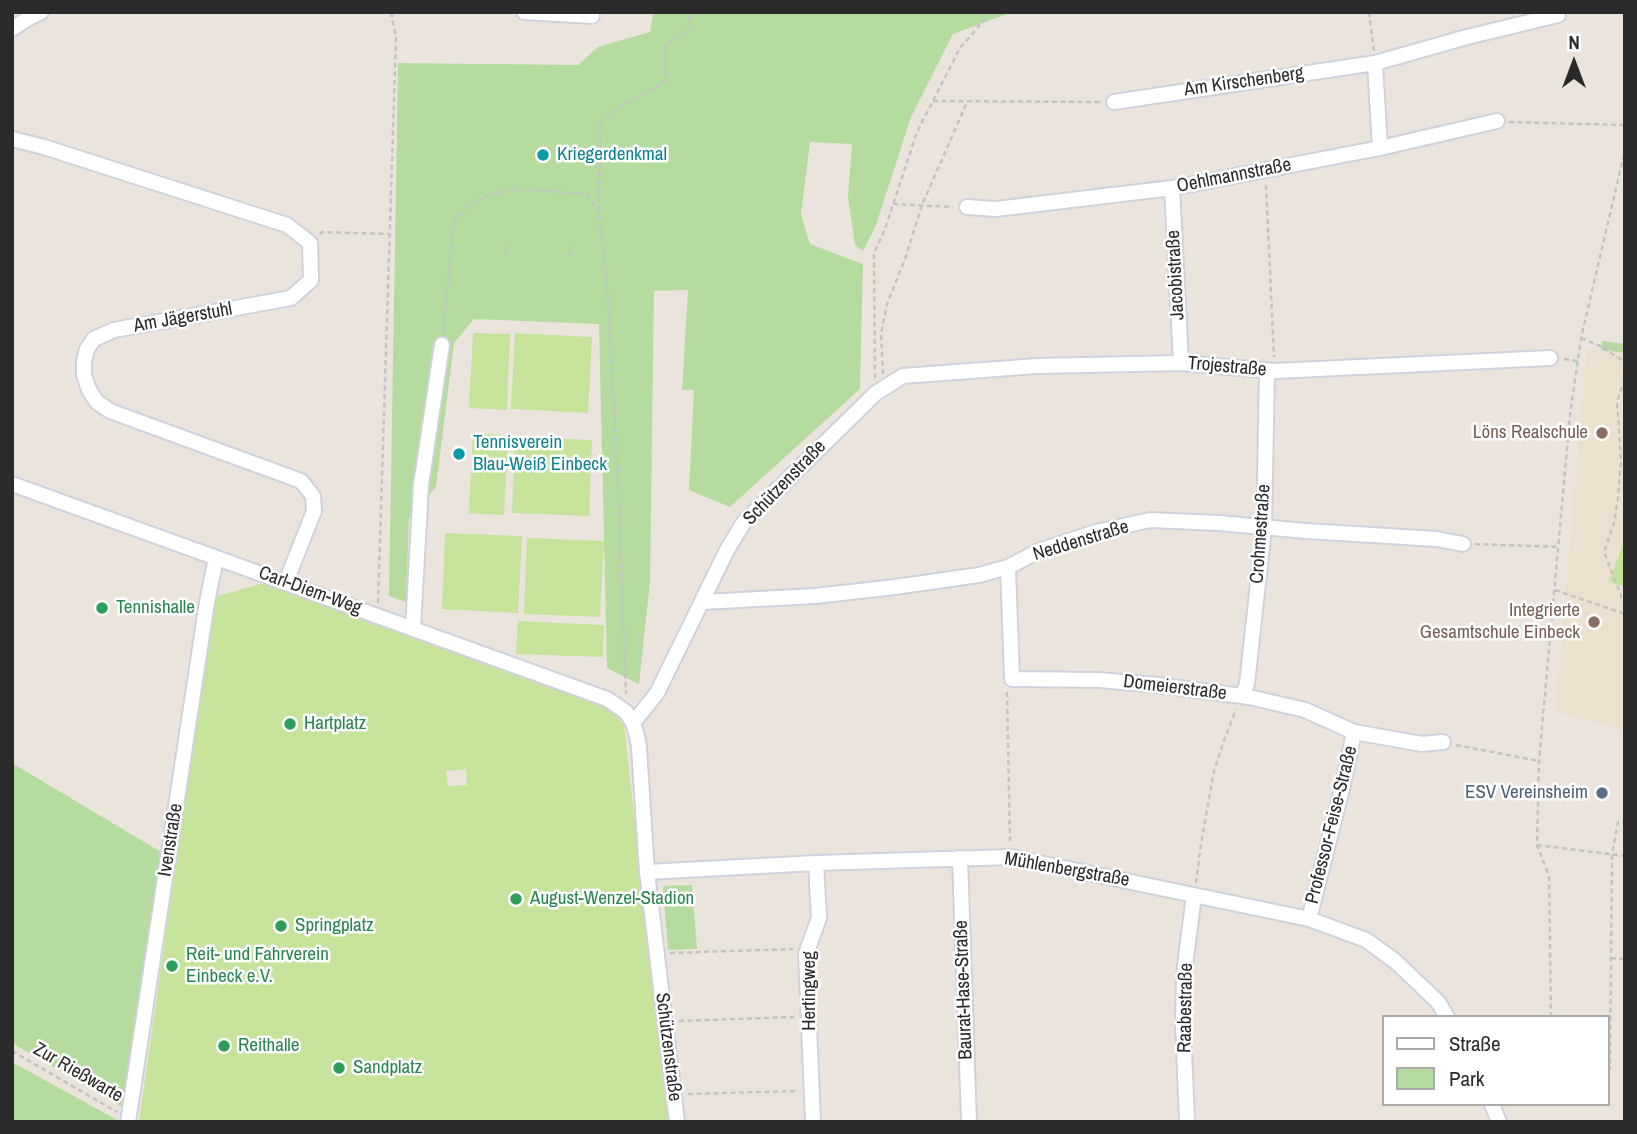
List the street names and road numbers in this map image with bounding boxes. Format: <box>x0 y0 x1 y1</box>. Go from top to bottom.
street label: Am Kirschenberg <box>1183 62 1305 102</box>
street label: Oehlmannstraße <box>1175 154 1293 198</box>
street label: Jacobistraße <box>1162 229 1190 321</box>
street label: Am Jägerstuhl <box>132 298 234 338</box>
street label: Trojestraße <box>1187 352 1267 382</box>
street label: Schützenstraße <box>739 436 831 530</box>
street label: Crohmestraße <box>1246 484 1276 584</box>
street label: Neddenstraße <box>1030 516 1132 566</box>
street label: Carl-Diem-Weg <box>255 562 365 620</box>
street label: Domeierstraße <box>1122 670 1228 706</box>
street label: Professor-Feise-Straße <box>1301 744 1363 906</box>
street label: Ivenstraße <box>154 802 188 878</box>
street label: Mühlenbergstraße <box>1003 848 1131 892</box>
street label: Baurat-Hase-Straße <box>950 920 978 1060</box>
street label: Hertingweg <box>799 951 821 1031</box>
street label: Raabestraße <box>1174 963 1198 1053</box>
street label: Schützenstraße <box>650 991 686 1103</box>
street label: Zur Rießwarte <box>29 1038 127 1108</box>

